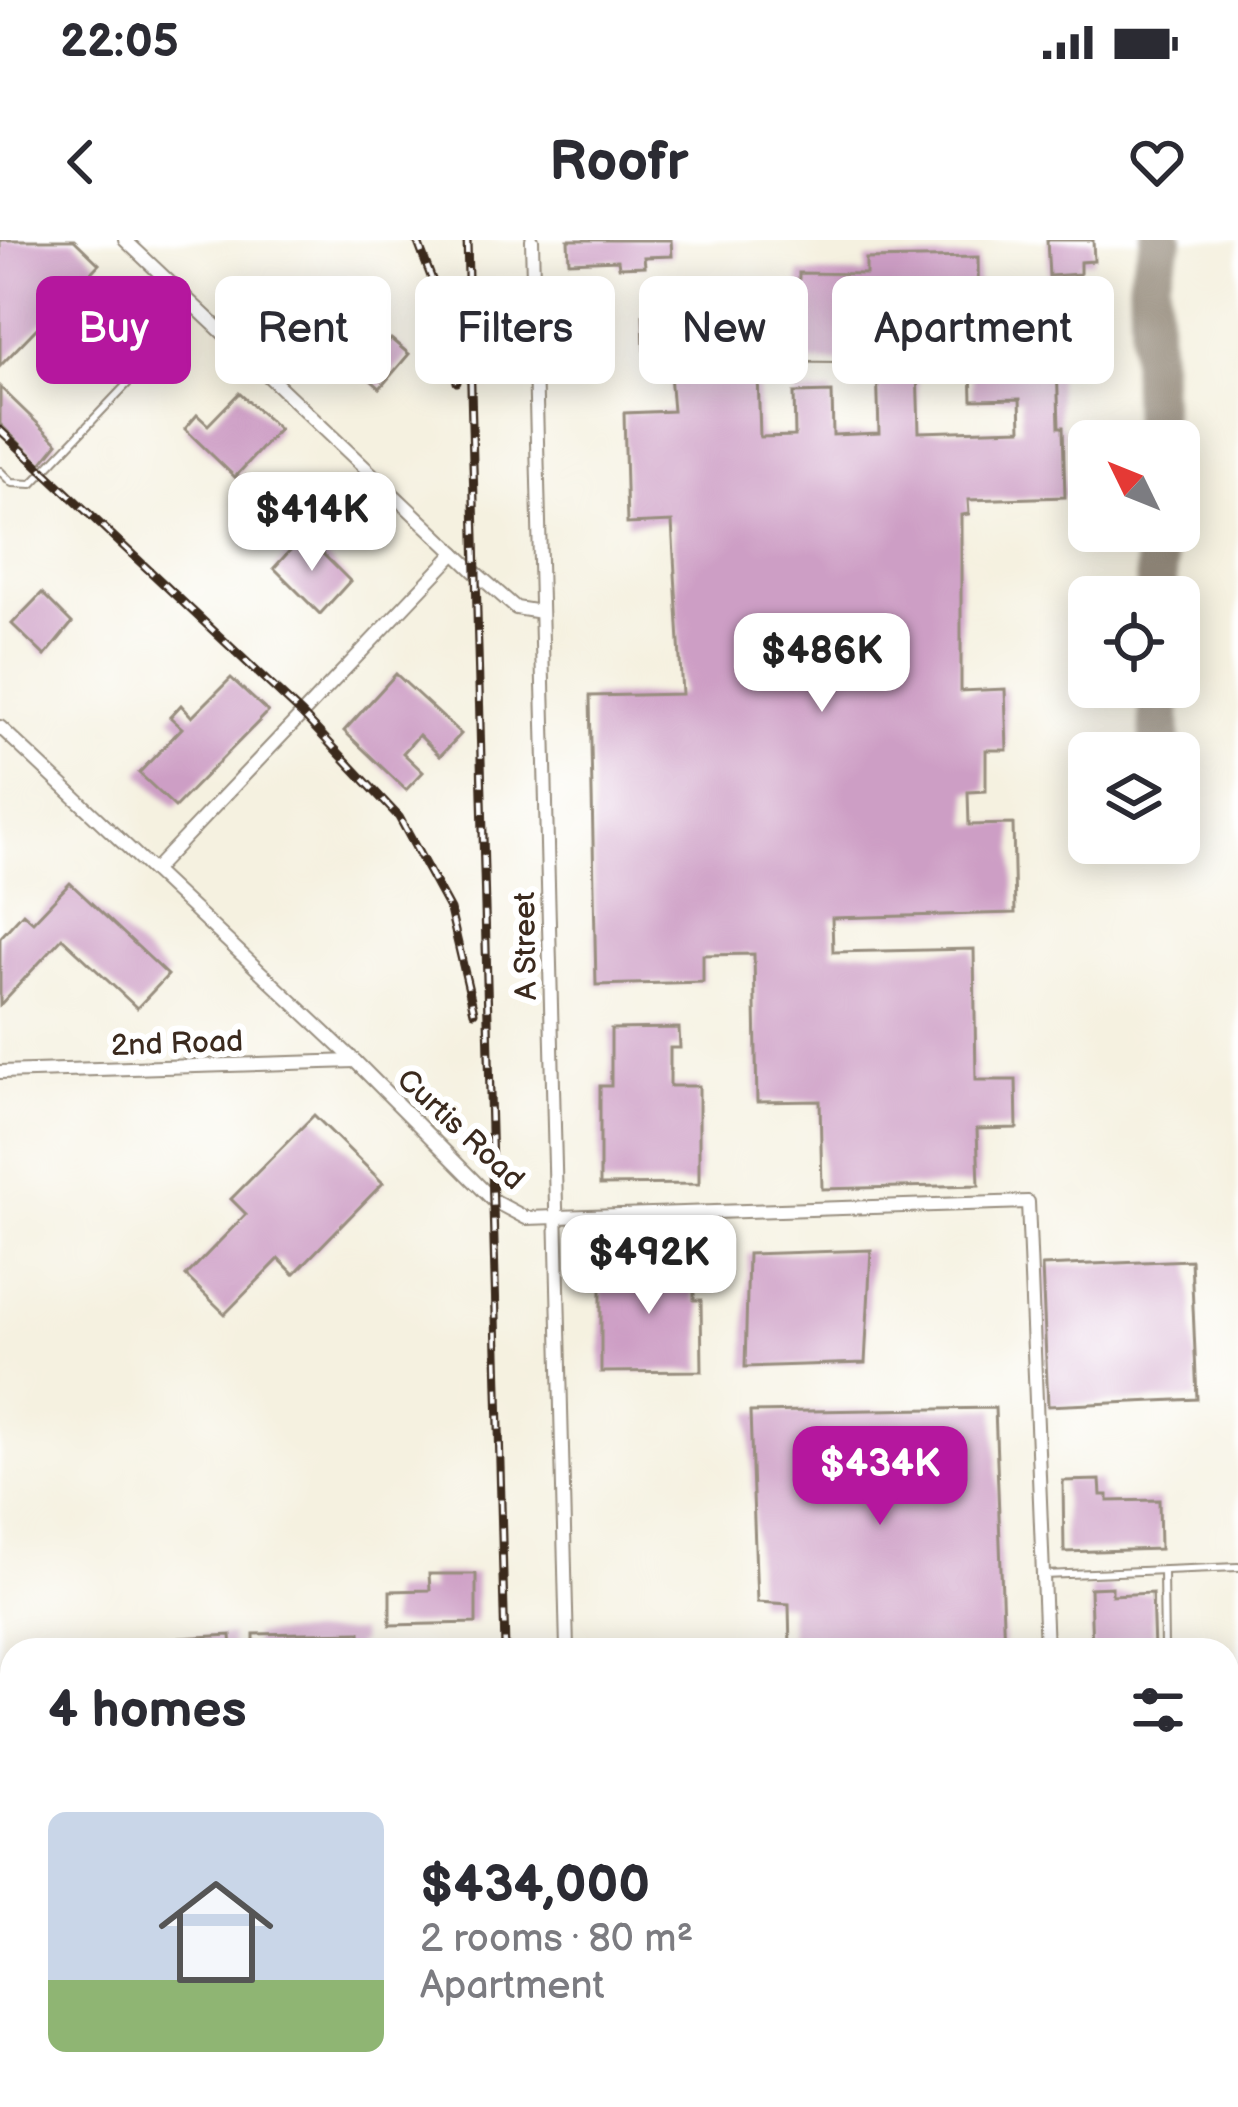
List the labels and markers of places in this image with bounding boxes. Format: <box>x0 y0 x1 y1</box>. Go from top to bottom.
pin: $414K <box>228 472 396 574</box>
pin: $486K <box>738 613 906 715</box>
pin: $492K <box>565 1215 733 1317</box>
pin: $434K <box>796 1426 964 1528</box>

